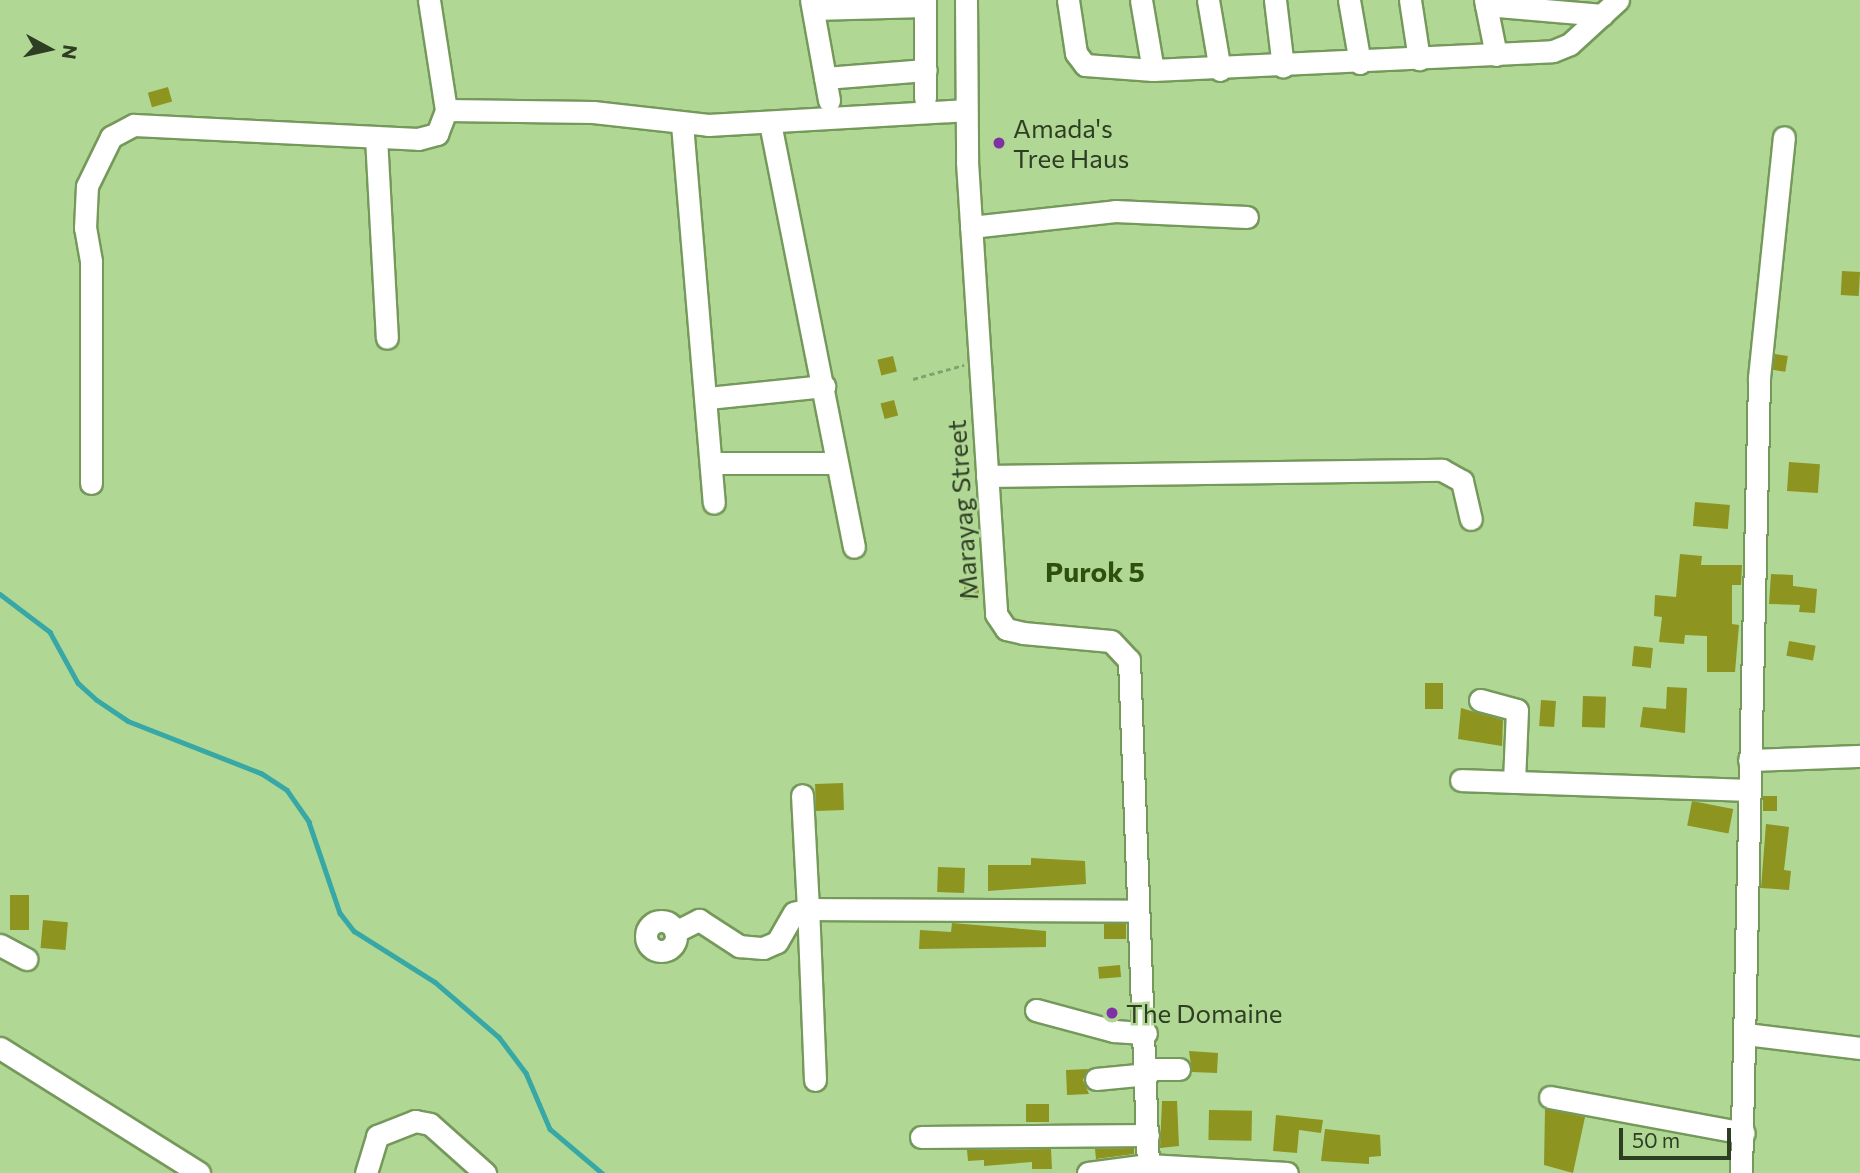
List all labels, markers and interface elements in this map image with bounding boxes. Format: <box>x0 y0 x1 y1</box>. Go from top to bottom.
north arrow <box>14 14 84 84</box>
text: N <box>58 43 83 61</box>
place label: Amada's Tree Haus <box>1013 112 1129 174</box>
marker: Amada's Tree Haus <box>991 135 1007 151</box>
street label: Marayag Street <box>940 419 984 601</box>
district label: Purok 5 <box>1045 554 1145 588</box>
place label: The Domaine <box>1126 997 1283 1029</box>
marker: The Domaine <box>1104 1005 1120 1021</box>
scale bar <box>1622 1114 1734 1158</box>
text: 50 m <box>1632 1127 1680 1152</box>

